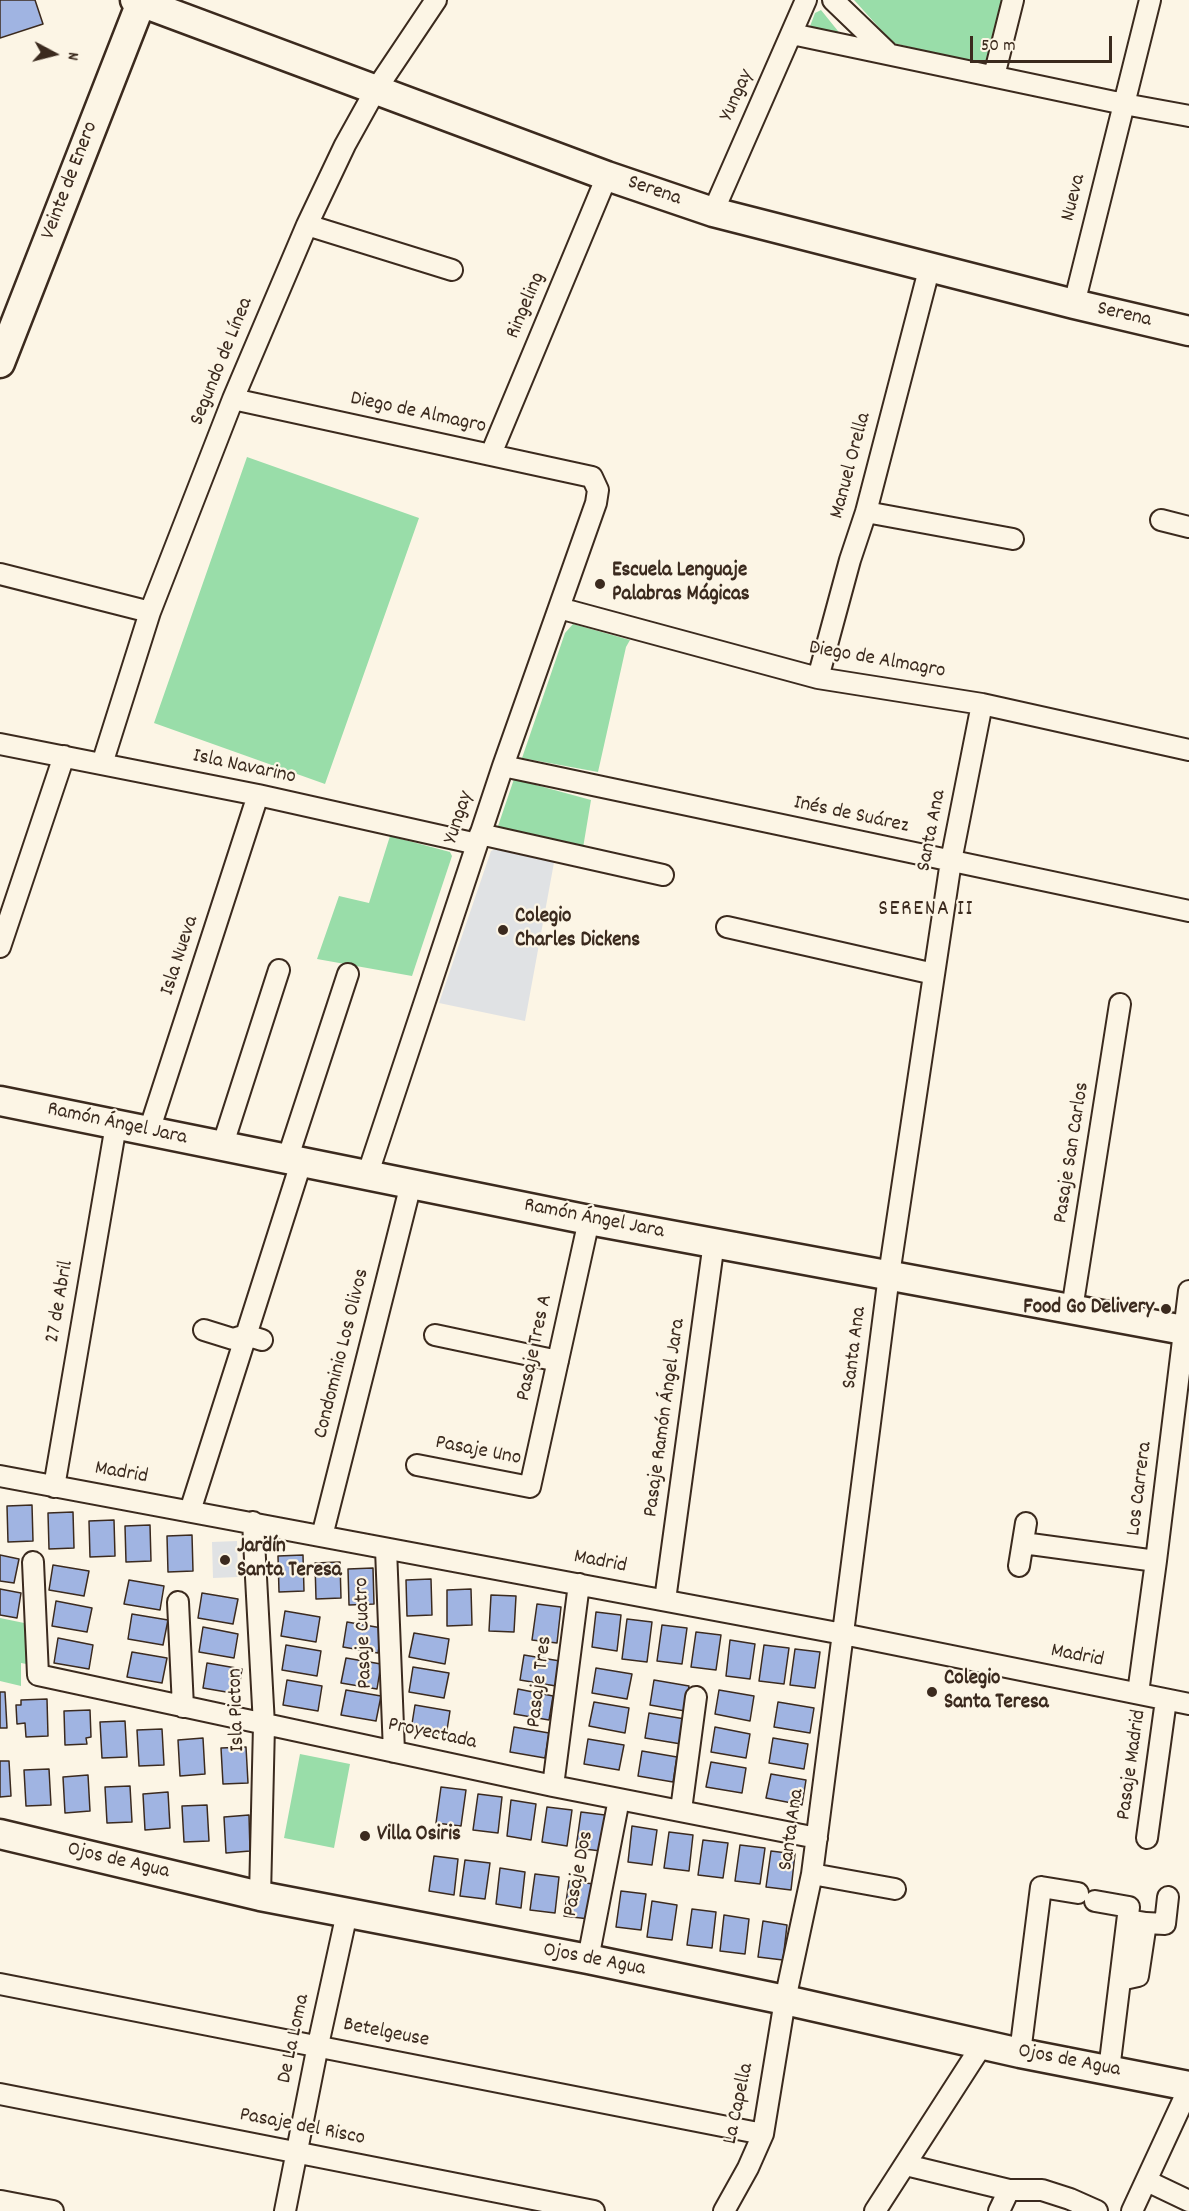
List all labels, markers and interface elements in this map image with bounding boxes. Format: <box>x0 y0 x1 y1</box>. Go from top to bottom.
north arrow <box>24 24 84 84</box>
scale bar <box>973 24 1116 62</box>
text: 50 m <box>981 34 1016 59</box>
text: N <box>60 51 84 62</box>
street label: Yungay <box>716 66 760 126</box>
street label: Veinte de Enero <box>37 119 105 243</box>
street label: Serena <box>624 171 684 213</box>
street label: Nueva <box>1057 172 1093 224</box>
street label: Ringeling <box>502 269 552 343</box>
street label: Segundo de Línea <box>186 294 260 430</box>
street label: Serena <box>1094 298 1154 334</box>
street label: Diego de Almagro <box>348 387 488 441</box>
street label: Manuel Orella <box>826 410 878 522</box>
place label: Escuela Lenguaje Palabras Mágicas <box>612 559 750 609</box>
marker: Escuela Lenguaje Palabras Mágicas <box>593 577 607 591</box>
street label: Diego de Almagro <box>807 637 947 685</box>
street label: Isla Navarino <box>190 745 298 791</box>
street label: Yungay <box>440 788 480 848</box>
street label: Santa Ana <box>913 788 953 874</box>
street label: Inés de Suárez <box>791 792 911 840</box>
district label: SERENA II <box>878 898 974 924</box>
place label: Colegio Charles Dickens <box>515 905 640 955</box>
street label: Isla Nueva <box>156 913 206 999</box>
marker: Colegio Charles Dickens <box>496 923 510 937</box>
street label: Pasaje San Carlos <box>1049 1081 1097 1225</box>
street label: Ramón Ángel Jara <box>45 1098 189 1152</box>
street label: Ramón Ángel Jara <box>522 1194 666 1246</box>
street label: 27 de Abril <box>41 1259 81 1345</box>
street label: Condominio Los Olivos <box>310 1267 376 1441</box>
street label: Pasaje Tres A <box>512 1292 560 1404</box>
place label: Food Go Delivery <box>1023 1296 1154 1322</box>
marker: Food Go Delivery <box>1159 1302 1173 1316</box>
street label: Santa Ana <box>838 1306 874 1390</box>
street label: Pasaje Ramón Ángel Jara <box>640 1317 692 1519</box>
street label: Pasaje Uno <box>433 1431 523 1473</box>
street label: Los Carrera <box>1123 1441 1159 1537</box>
street label: Madrid <box>92 1457 150 1491</box>
place label: Jardín Santa Teresa <box>237 1535 342 1585</box>
street label: Madrid <box>571 1546 629 1580</box>
marker: Jardín Santa Teresa <box>218 1553 232 1567</box>
street label: Pasaje Cuatro <box>350 1577 380 1689</box>
street label: Pasaje Tres <box>523 1635 559 1729</box>
street label: Madrid <box>1048 1640 1106 1674</box>
place label: Colegio Santa Teresa <box>944 1667 1049 1717</box>
street label: Isla Picton <box>224 1668 252 1752</box>
marker: Colegio Santa Teresa <box>925 1685 939 1699</box>
street label: Pasaje Madrid <box>1113 1708 1153 1822</box>
street label: Proyectada <box>385 1713 479 1757</box>
street label: Santa Ana <box>775 1788 811 1872</box>
place label: Villa Osiris <box>377 1823 461 1849</box>
marker: Villa Osiris <box>358 1829 372 1843</box>
street label: Pasaje Dos <box>559 1829 601 1919</box>
street label: Ojos de Agua <box>64 1838 172 1886</box>
street label: Ojos de Agua <box>541 1939 647 1983</box>
street label: De La Loma <box>273 1992 317 2086</box>
street label: Betelgeuse <box>341 2013 431 2055</box>
street label: Ojos de Agua <box>1016 2040 1122 2084</box>
street label: La Capella <box>719 2061 761 2147</box>
street label: Pasaje del Risco <box>237 2103 367 2153</box>

